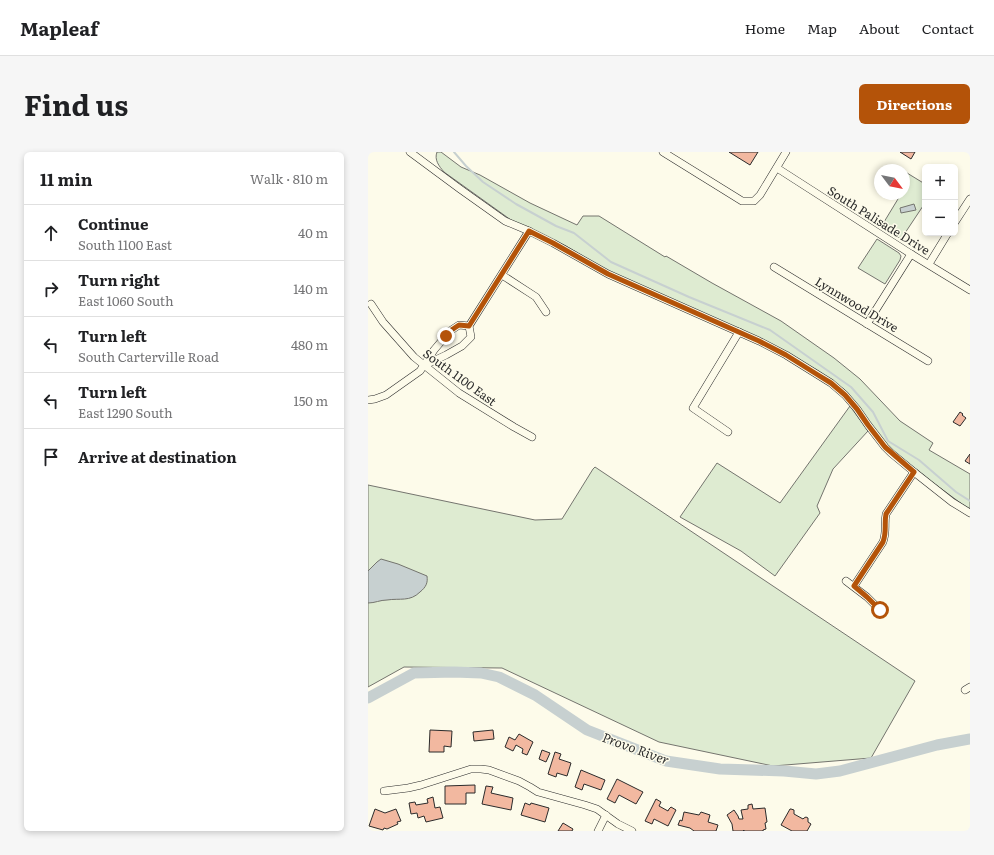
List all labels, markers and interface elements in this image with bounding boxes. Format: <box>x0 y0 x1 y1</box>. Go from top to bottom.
text: Mapleaf <box>20 14 98 42</box>
text: Home <box>745 18 785 38</box>
text: Map <box>807 18 837 38</box>
text: About <box>859 18 900 38</box>
text: Contact <box>922 18 974 38</box>
text: Find us <box>24 83 128 125</box>
button: Directions <box>859 84 970 124</box>
north arrow <box>874 164 910 200</box>
map controls <box>922 164 958 236</box>
button: + <box>922 164 958 200</box>
text: 11 min <box>40 166 92 191</box>
text: Walk · 810 m <box>250 169 328 188</box>
street label: South Palisade Drive <box>824 181 934 259</box>
button: − <box>922 200 958 236</box>
text: Continue <box>78 212 148 235</box>
icon: ahead <box>40 222 62 244</box>
text: 40 m <box>298 223 328 242</box>
text: South 1100 East <box>78 235 172 254</box>
text: Turn right <box>78 268 160 291</box>
street label: Lynnwood Drive <box>812 272 902 336</box>
icon: right <box>40 278 62 300</box>
text: 140 m <box>293 279 328 298</box>
text: East 1060 South <box>78 291 174 310</box>
text: Turn left <box>78 324 147 347</box>
route end <box>437 327 455 345</box>
icon: left <box>40 334 62 356</box>
text: 480 m <box>291 335 328 354</box>
street label: South 1100 East <box>420 344 501 410</box>
text: South Carterville Road <box>78 347 219 366</box>
text: Turn left <box>78 380 147 403</box>
icon: left <box>40 390 62 412</box>
text: 150 m <box>293 391 328 410</box>
text: East 1290 South <box>78 403 173 422</box>
text: Arrive at destination <box>78 445 237 468</box>
icon: arrive <box>40 446 62 468</box>
route start <box>871 601 889 619</box>
water label: Provo River <box>600 727 672 769</box>

